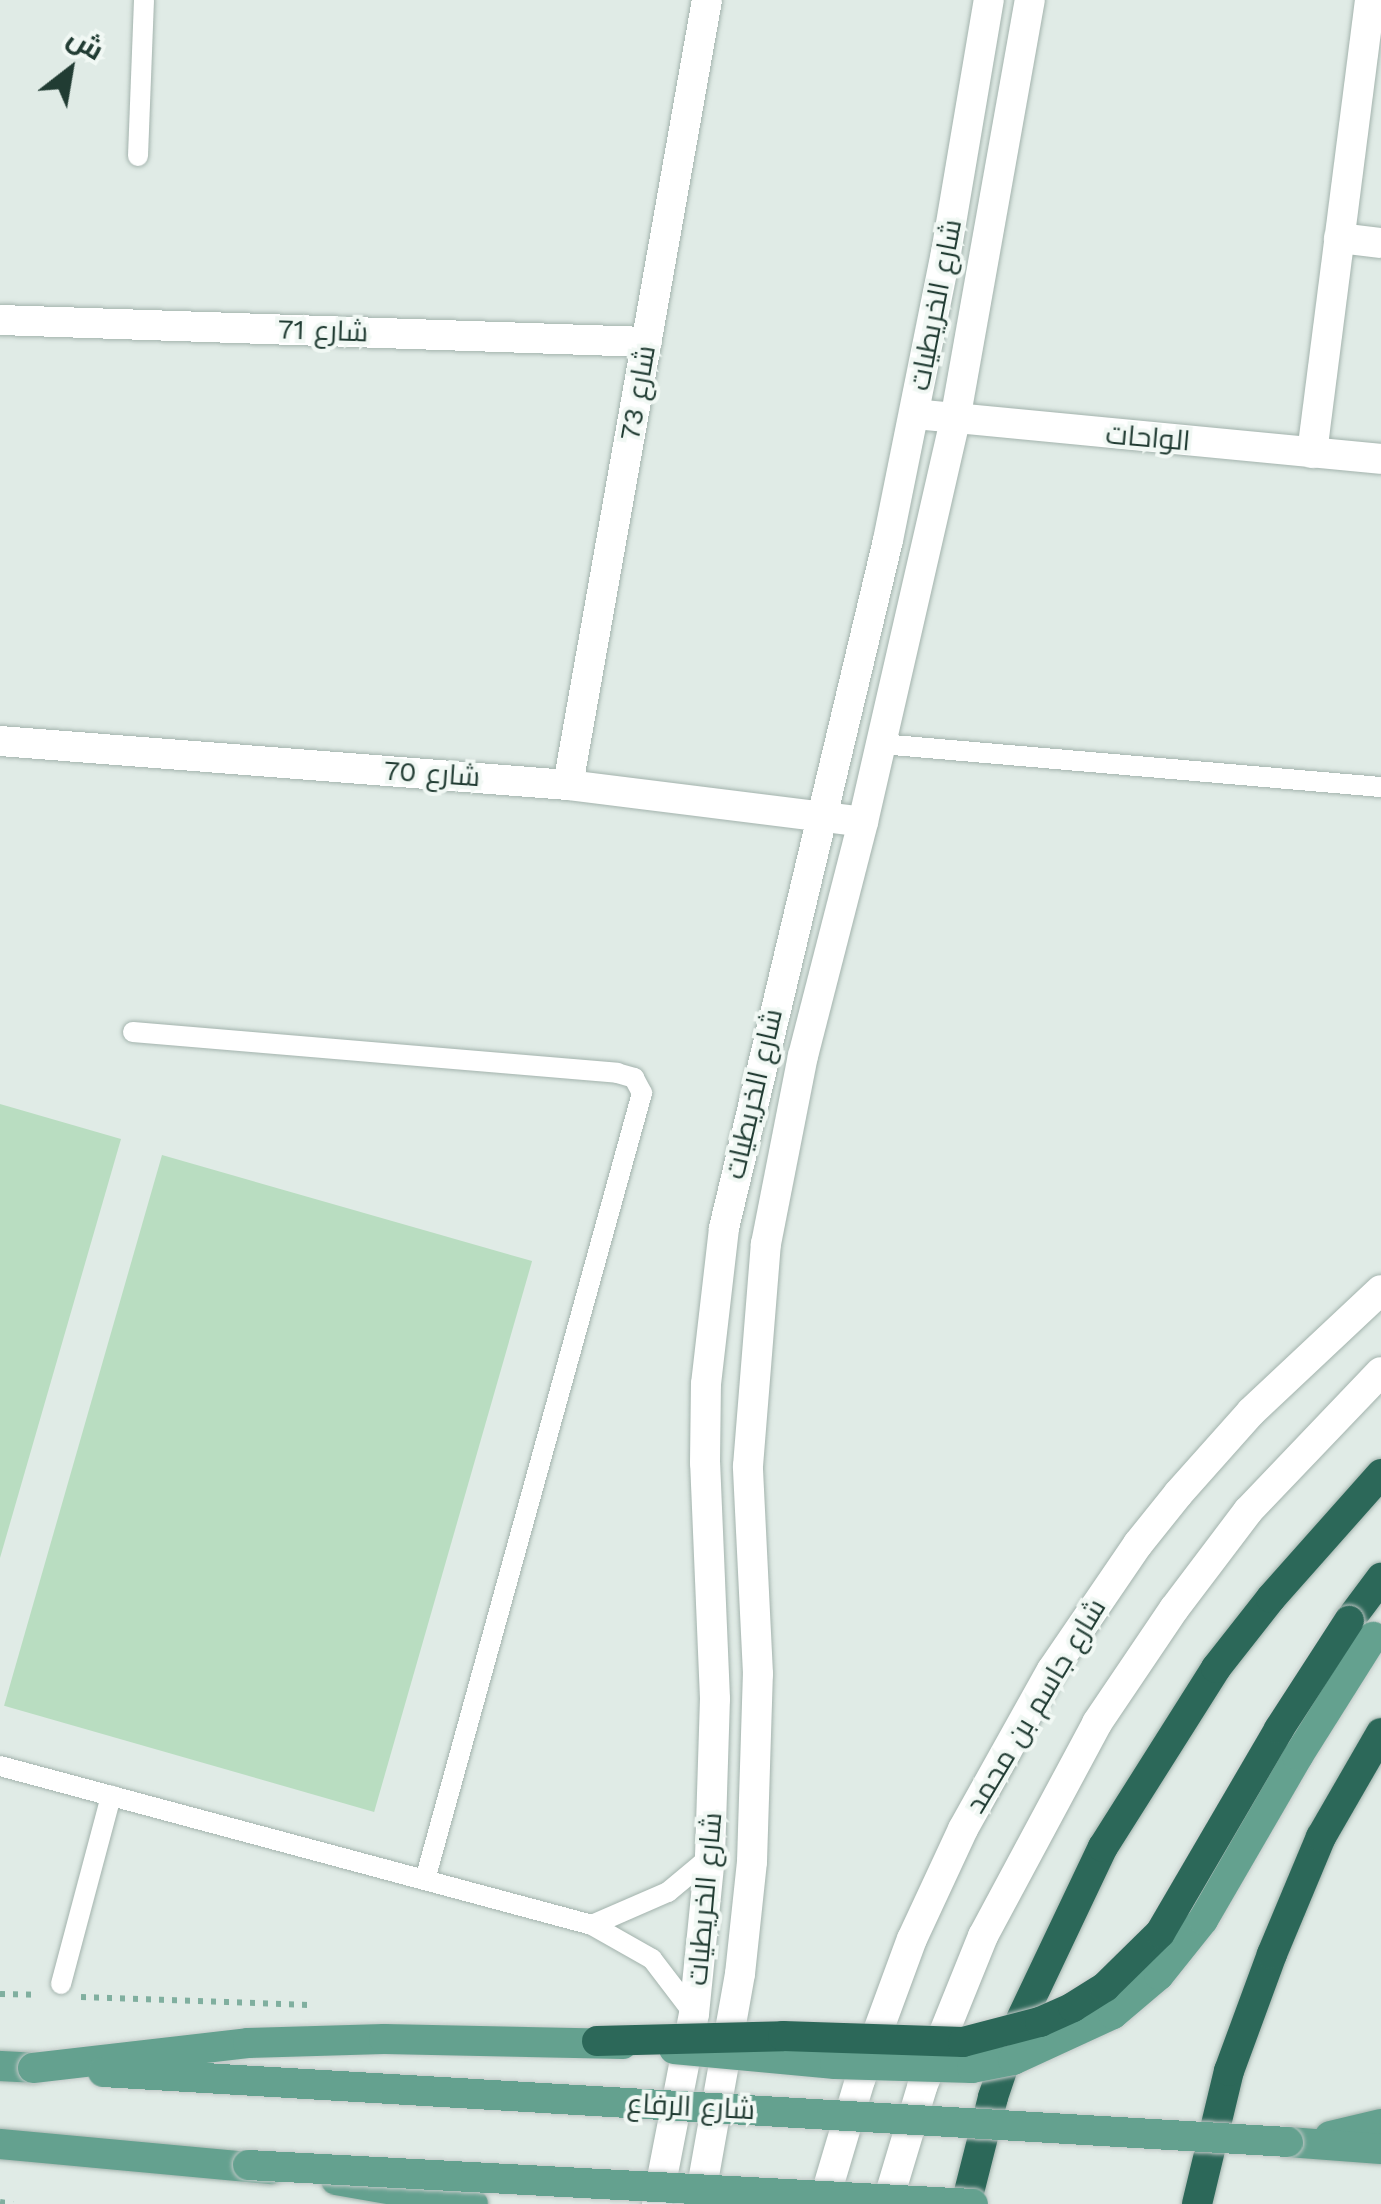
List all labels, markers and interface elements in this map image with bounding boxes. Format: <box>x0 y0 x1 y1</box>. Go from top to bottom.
north arrow <box>20 20 120 120</box>
text: ش <box>62 20 110 67</box>
street label: شارع الخريطيات <box>903 217 969 393</box>
street label: شارع 71 <box>277 313 369 349</box>
street label: شارع 73 <box>613 343 663 443</box>
street label: الواحات <box>1104 418 1192 458</box>
street label: شارع 70 <box>383 754 481 794</box>
street label: شارع الخريطيات <box>718 1006 790 1182</box>
street label: شارع جاسم بن محمد <box>959 1593 1113 1819</box>
street label: شارع الخريطيات <box>681 1811 729 1987</box>
street label: شارع الرفاع <box>626 2087 756 2127</box>

